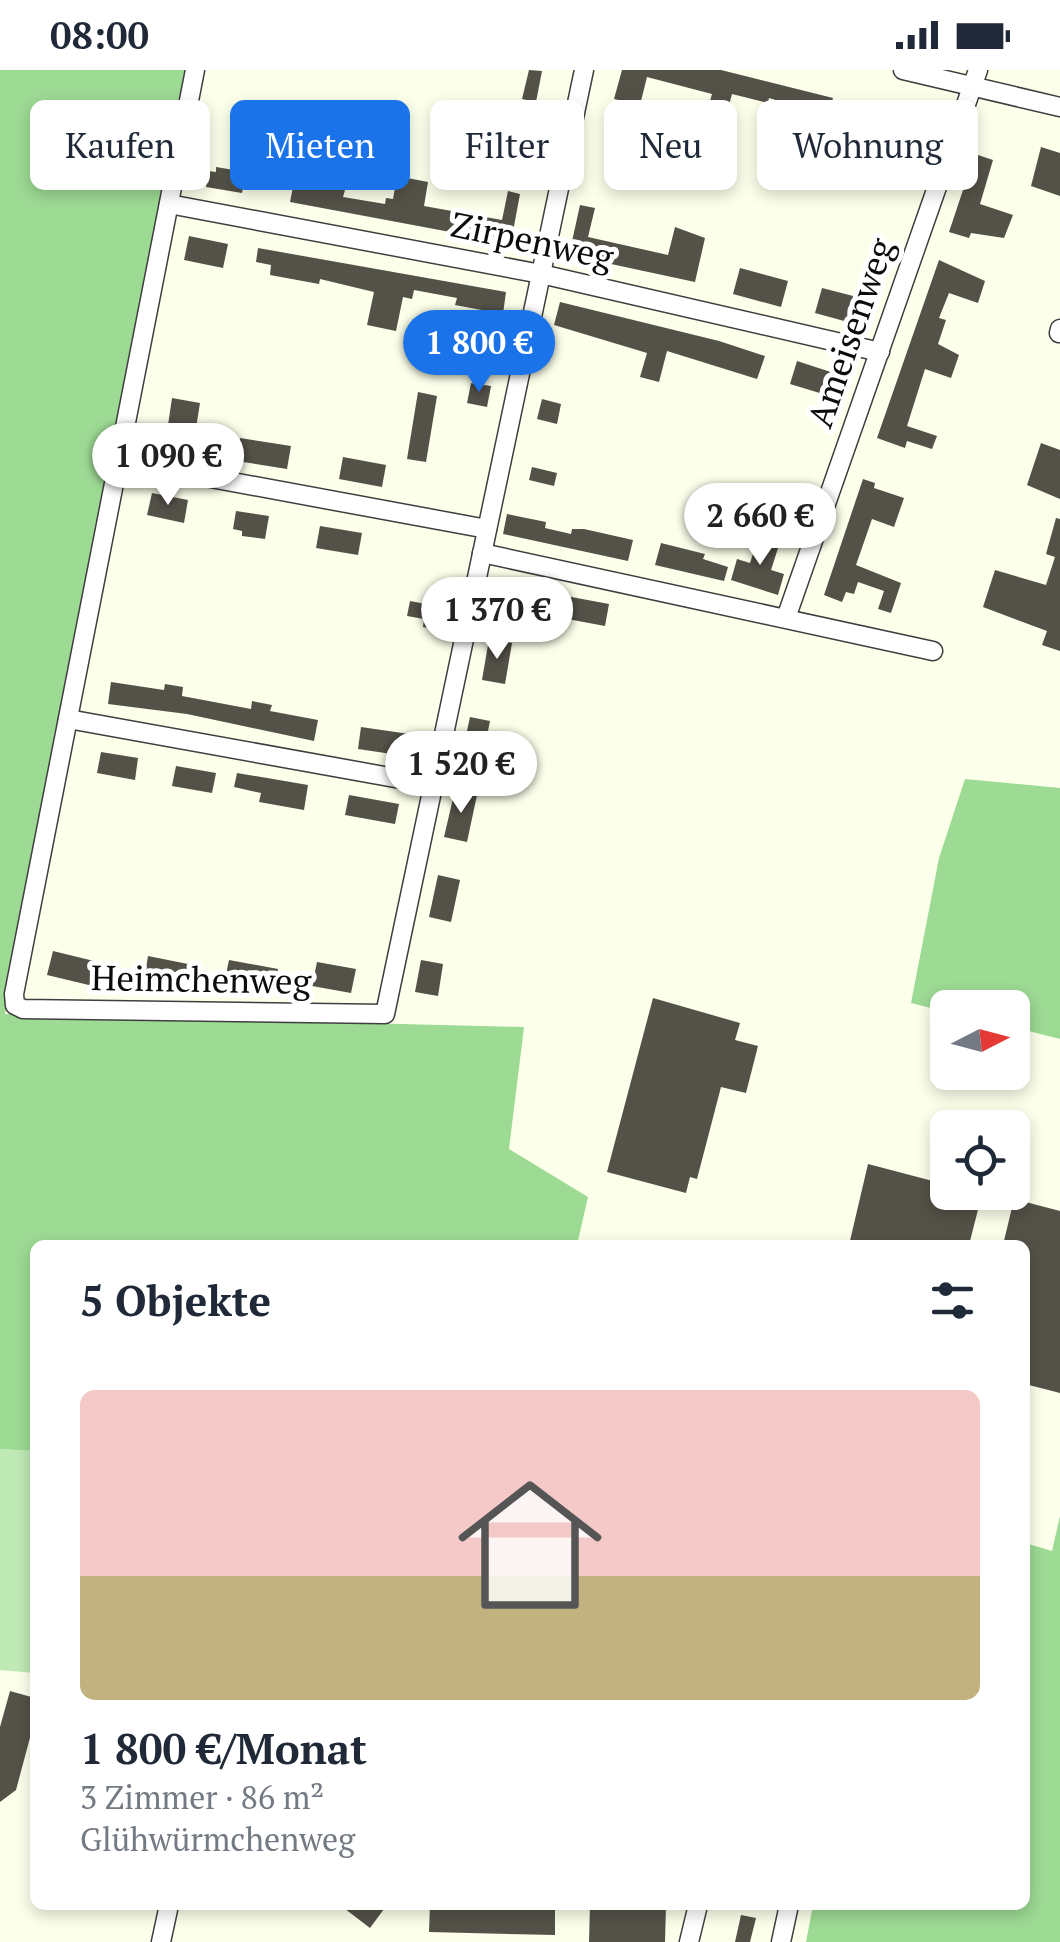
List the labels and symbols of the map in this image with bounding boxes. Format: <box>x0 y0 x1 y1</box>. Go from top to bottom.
street label: Zirpenweg <box>447 200 618 280</box>
street label: Ameisenweg <box>796 232 904 433</box>
pin: 1 800 € <box>387 310 571 395</box>
pin: 1 090 € <box>76 423 260 508</box>
pin: 2 660 € <box>668 483 852 568</box>
pin: 1 370 € <box>405 577 589 662</box>
pin: 1 520 € <box>369 731 553 816</box>
street label: Heimchenweg <box>91 954 312 1004</box>
north arrow <box>930 990 1030 1090</box>

